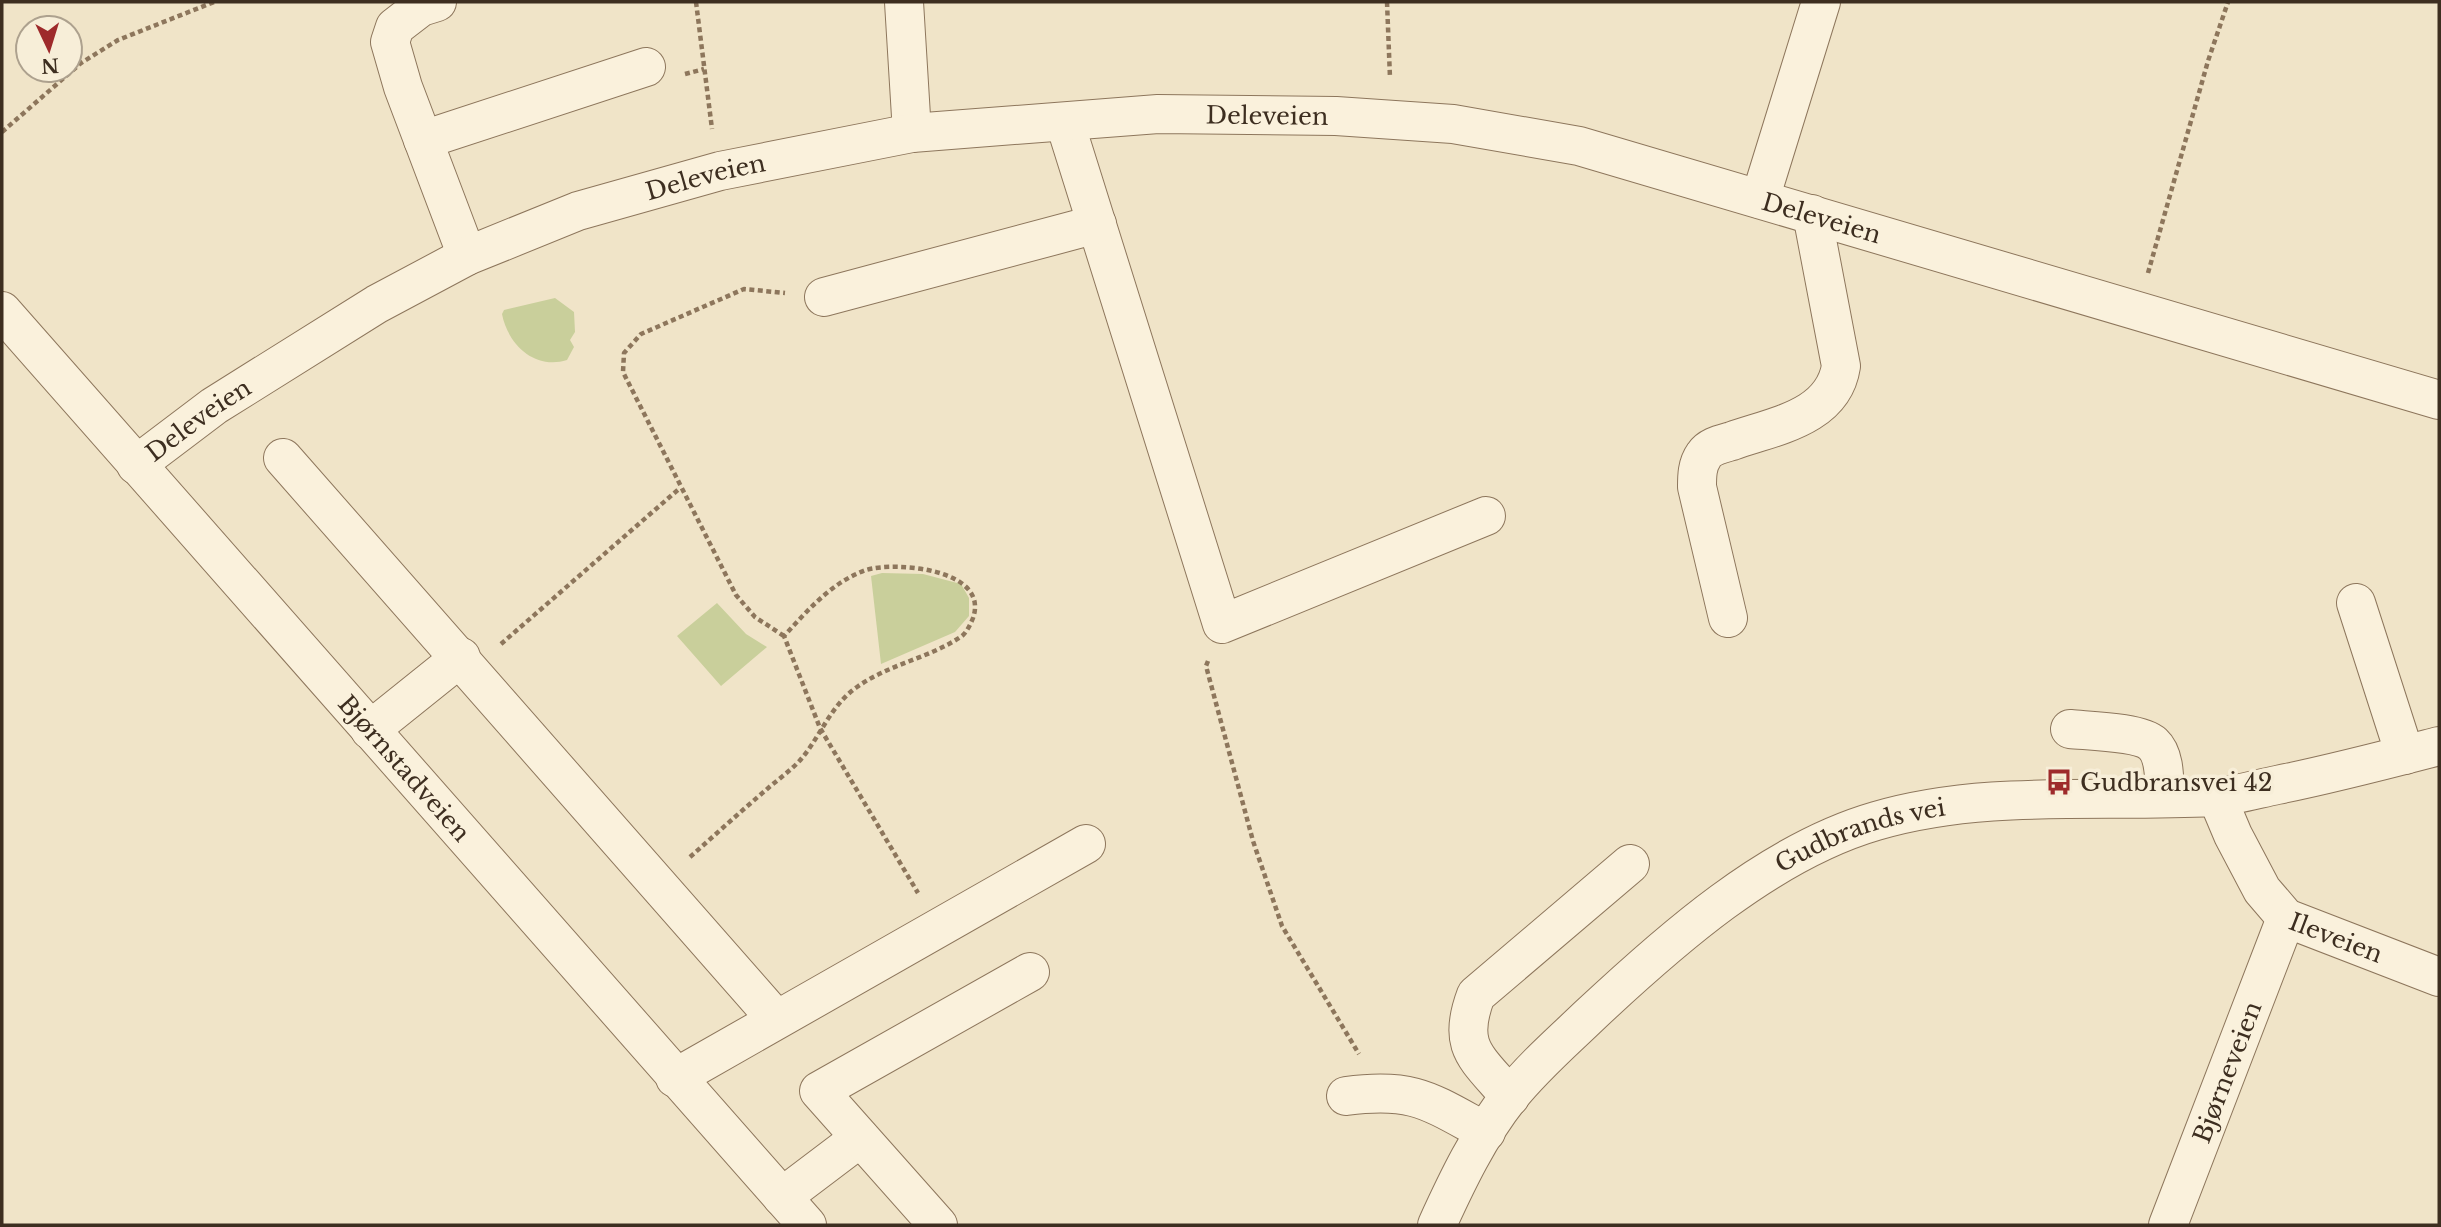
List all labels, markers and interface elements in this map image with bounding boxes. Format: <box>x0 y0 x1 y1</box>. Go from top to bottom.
north arrow <box>14 14 84 84</box>
text: N <box>40 53 60 78</box>
street label: Deleveien <box>1206 100 1329 130</box>
street label: Deleveien <box>642 148 768 206</box>
street label: Deleveien <box>1759 186 1885 249</box>
street label: Deleveien <box>140 372 256 467</box>
street label: Bjørnstadveien <box>333 689 477 847</box>
bus stop icon: Gudbransvei 42 <box>2044 767 2074 797</box>
place label: Gudbransvei 42 <box>2080 768 2273 797</box>
street label: Gudbrands vei <box>1770 792 1947 878</box>
street label: Ileveien <box>2285 906 2387 968</box>
street label: Bjørneveien <box>2187 997 2267 1147</box>

